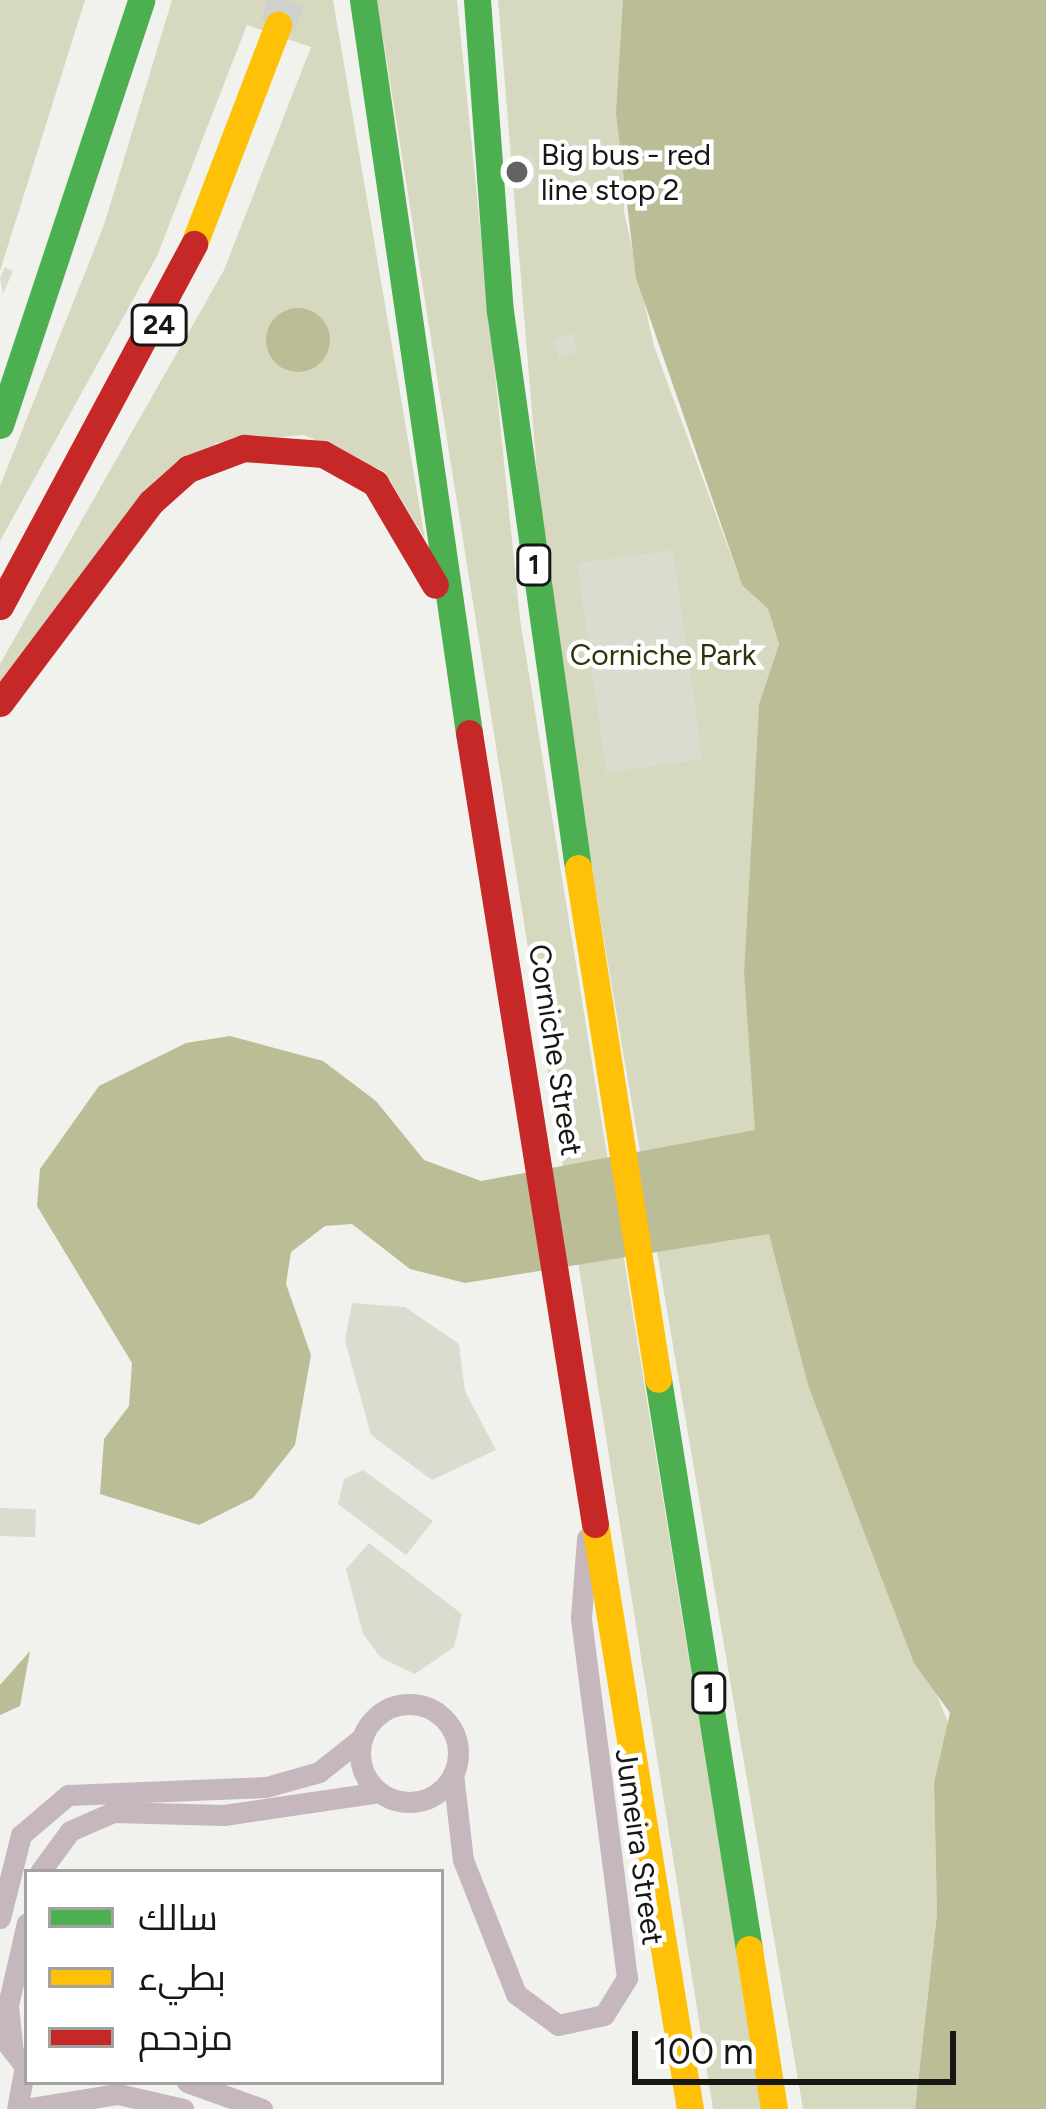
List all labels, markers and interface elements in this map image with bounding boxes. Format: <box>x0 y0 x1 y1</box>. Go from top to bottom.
place label: Big bus - red line stop 2 <box>541 137 711 207</box>
marker: Big bus - red line stop 2 <box>504 159 530 185</box>
road number: 24 <box>129 304 189 346</box>
road number: 1 <box>516 544 552 586</box>
park label: Corniche Park <box>570 637 756 673</box>
street label: Corniche Street <box>521 942 589 1158</box>
road number: 1 <box>691 1672 727 1714</box>
street label: Jumeira Street <box>607 1747 671 1947</box>
legend <box>24 1869 444 2085</box>
text: سالك <box>138 1896 218 1939</box>
text: بطيء <box>138 1956 226 1999</box>
scale bar <box>638 2007 962 2081</box>
text: مزدحم <box>138 2016 233 2059</box>
text: 100 m <box>653 2030 754 2073</box>

